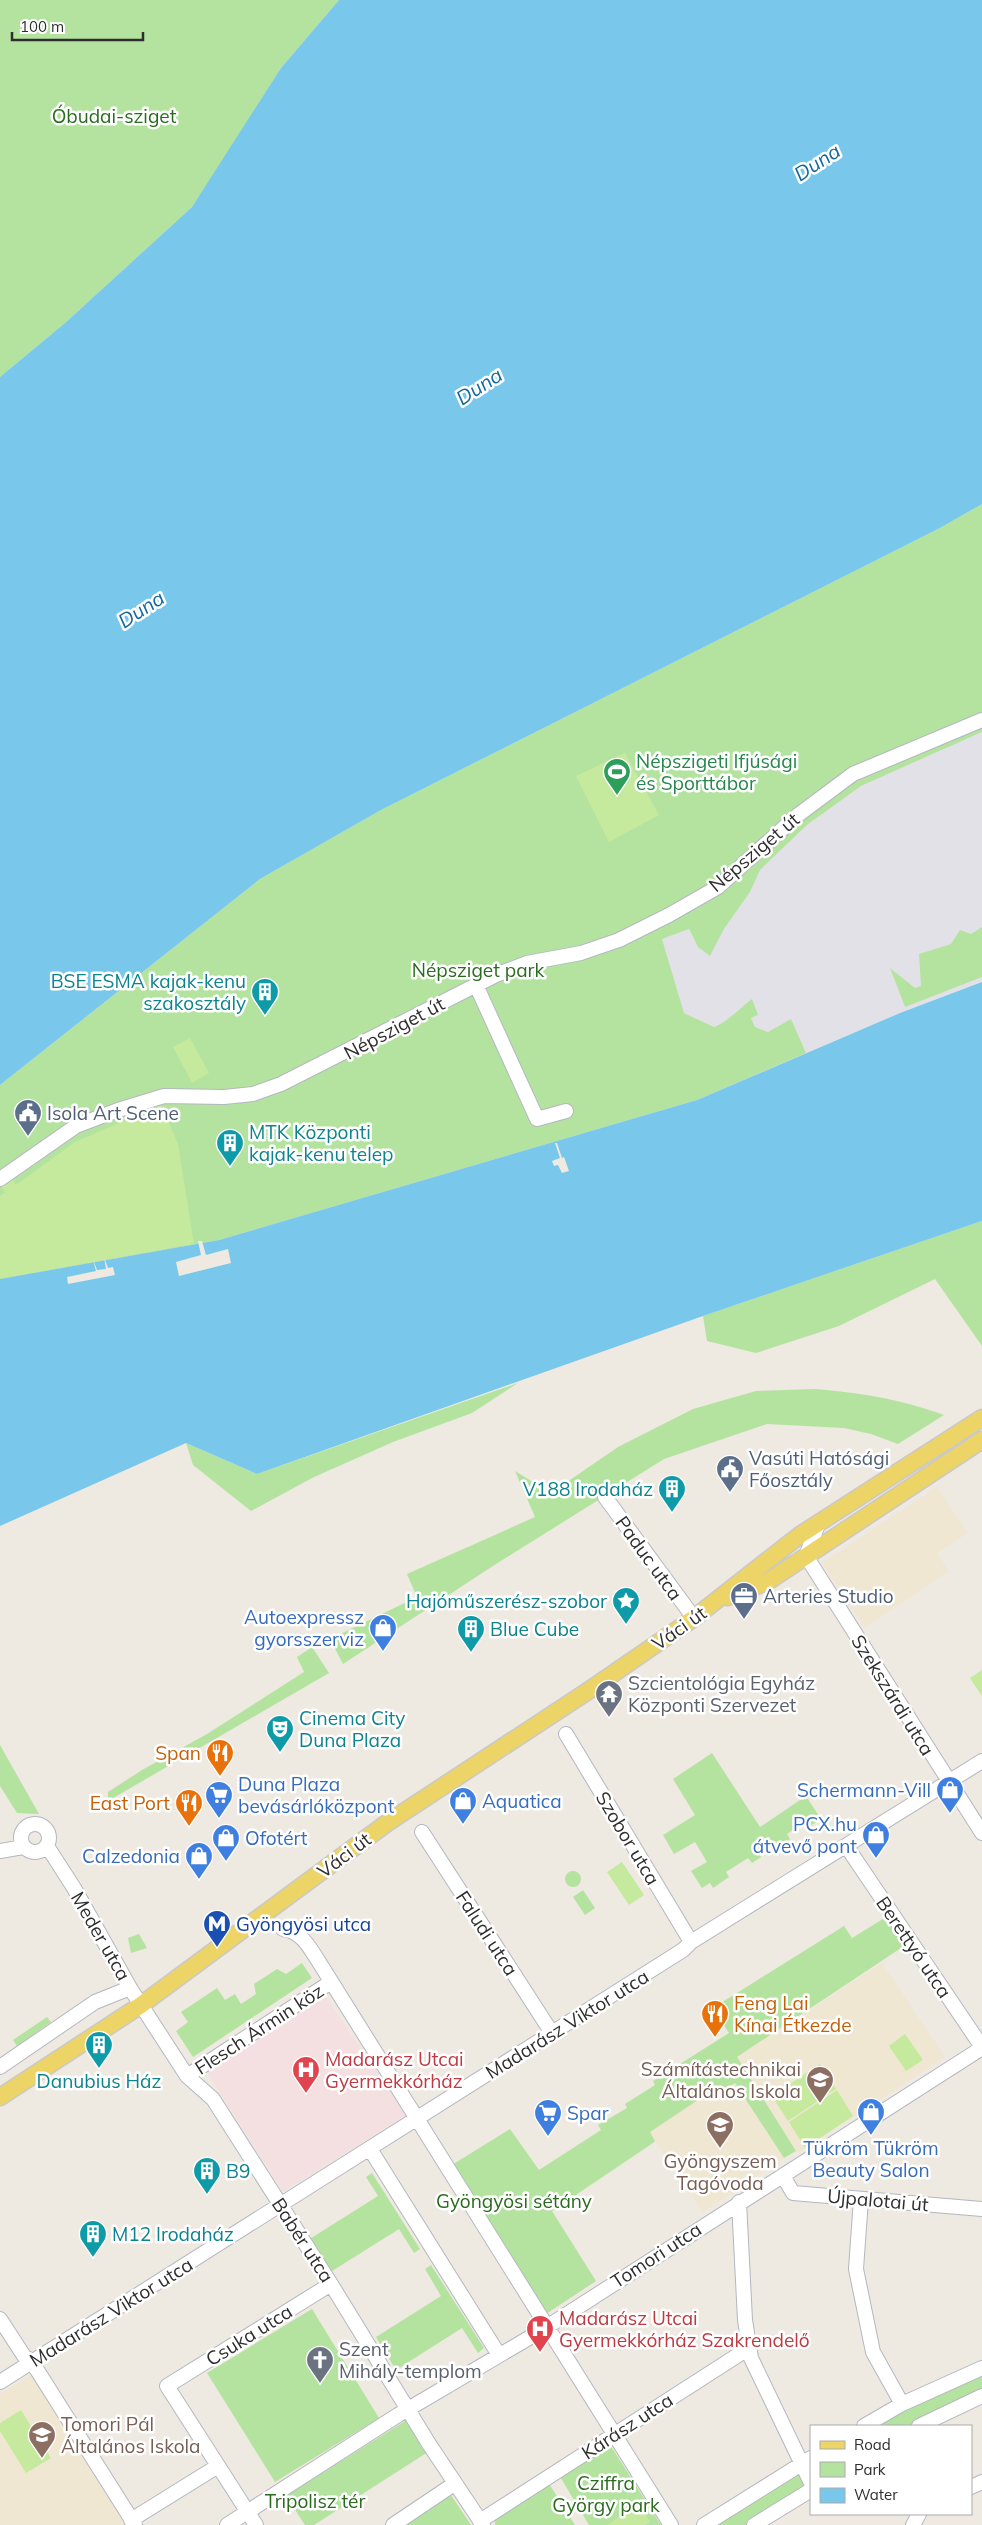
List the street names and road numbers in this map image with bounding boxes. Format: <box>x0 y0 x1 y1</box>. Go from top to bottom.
street label: Népsziget út <box>704 807 804 897</box>
street label: Népsziget út <box>340 991 449 1065</box>
street label: Paduc utca <box>610 1511 688 1605</box>
street label: Váci út <box>647 1600 711 1655</box>
street label: Szekszárdi utca <box>846 1630 940 1760</box>
street label: Szobor utca <box>591 1787 665 1889</box>
street label: Váci út <box>312 1827 376 1883</box>
street label: Faludi utca <box>451 1886 523 1980</box>
street label: Meder utca <box>66 1887 136 1985</box>
street label: Berettyó utca <box>871 1892 957 2002</box>
street label: Madarász Viktor utca <box>481 1964 653 2084</box>
street label: Flesch Ármin köz <box>190 1978 328 2080</box>
street label: Újpalotai út <box>826 2184 930 2216</box>
street label: Babér utca <box>267 2193 339 2287</box>
street label: Tomori utca <box>606 2217 706 2293</box>
street label: Madarász Viktor utca <box>25 2252 197 2372</box>
street label: Csuka utca <box>201 2299 297 2371</box>
street label: Kárász utca <box>577 2388 677 2464</box>

